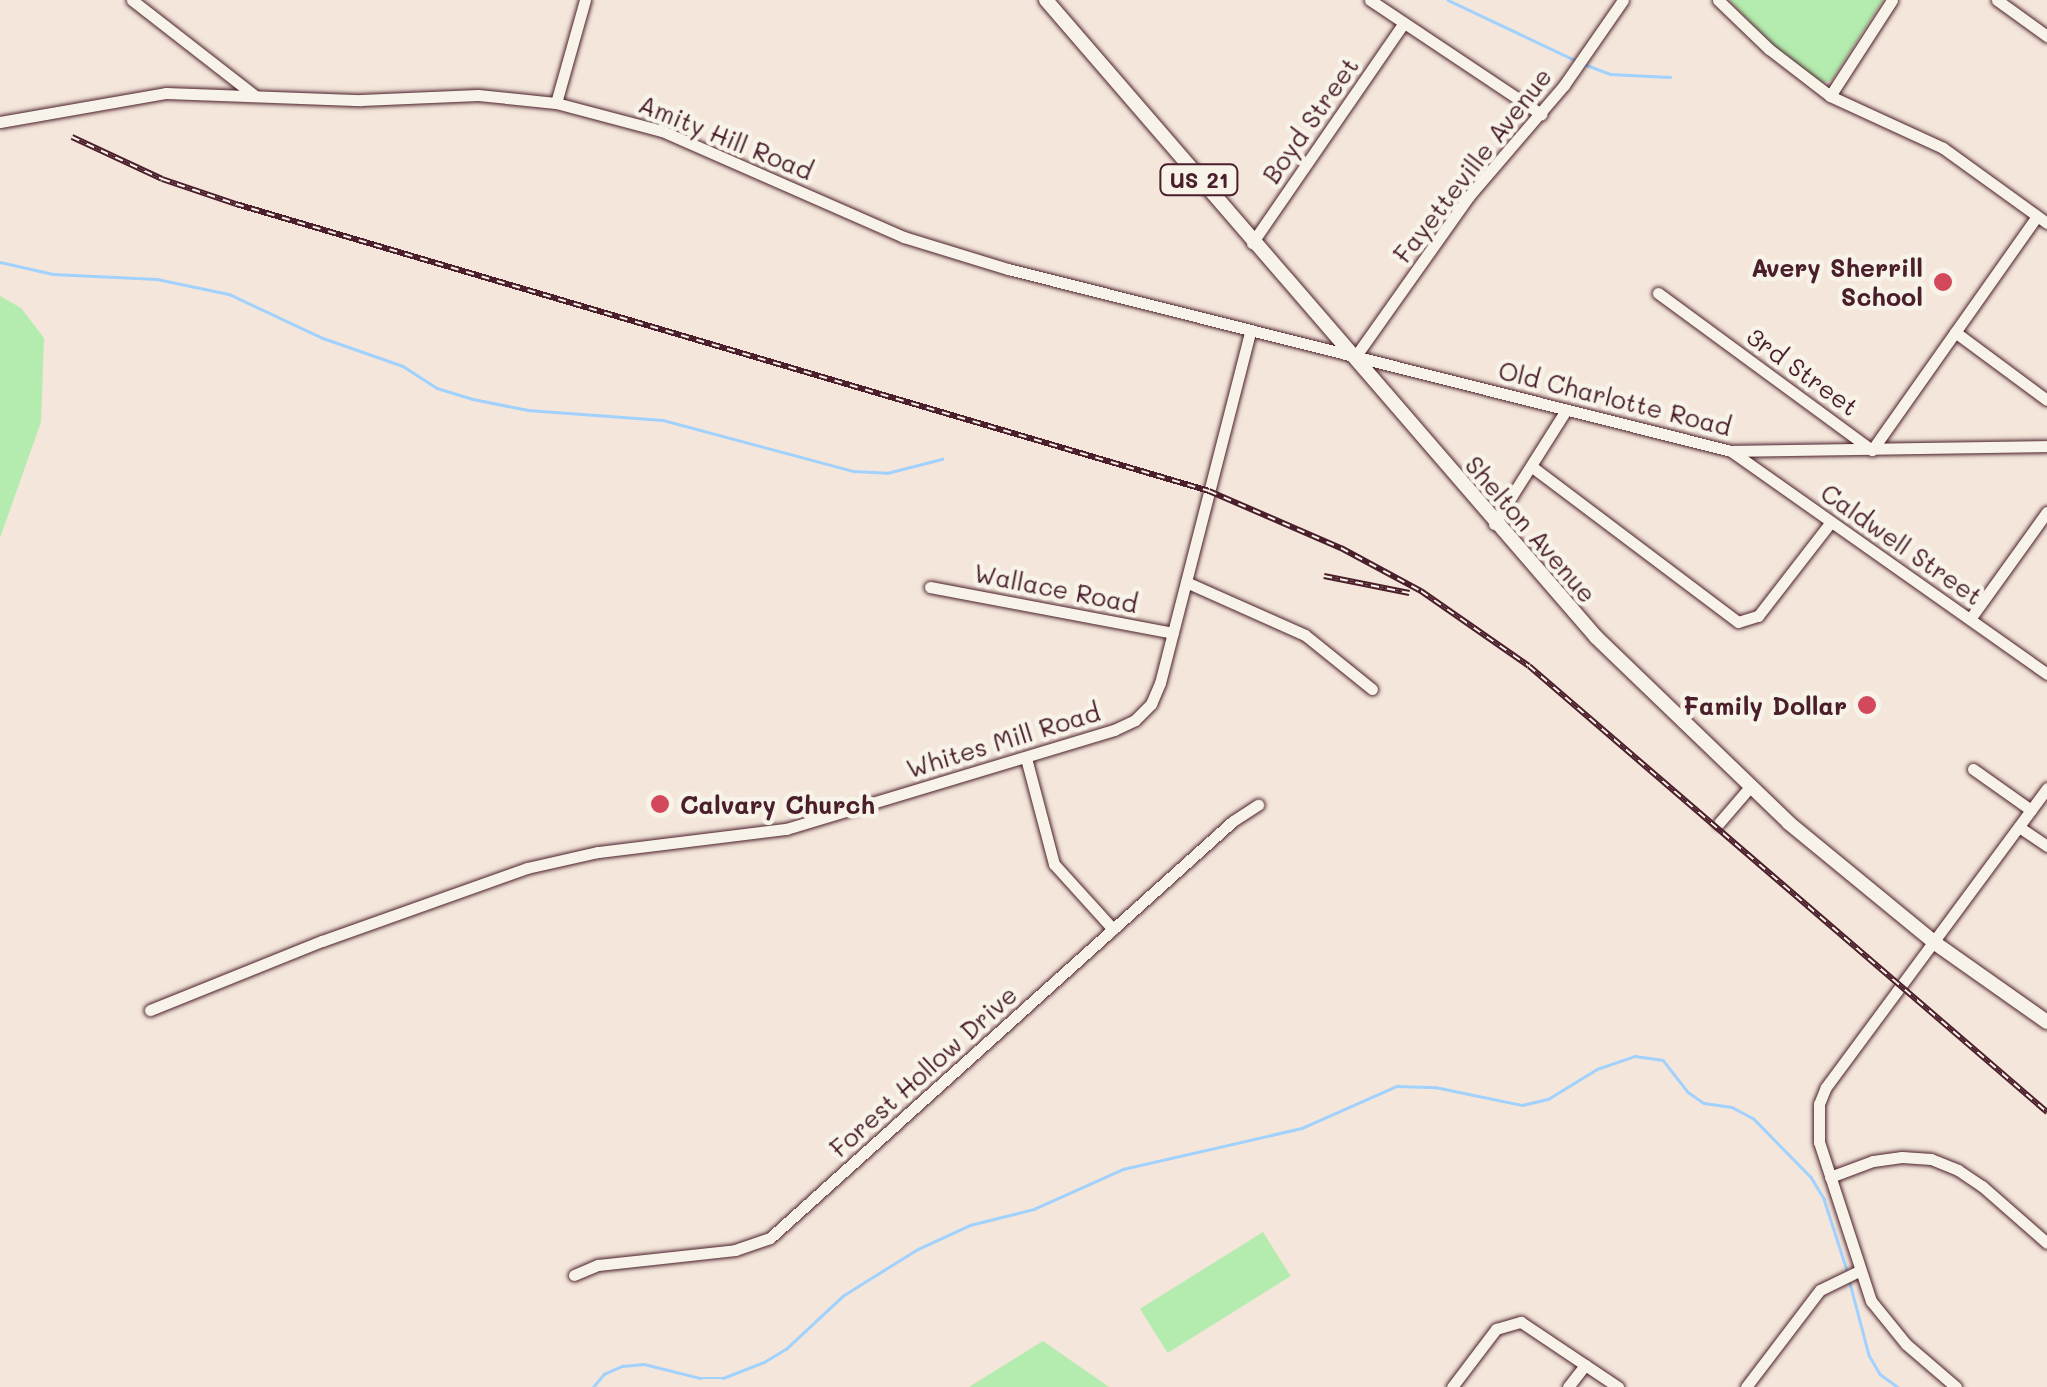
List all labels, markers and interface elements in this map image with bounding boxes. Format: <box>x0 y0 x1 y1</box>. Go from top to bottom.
street label: Boyd Street <box>1256 51 1364 189</box>
street label: Fayetteville Avenue <box>1387 62 1557 268</box>
street label: Amity Hill Road <box>635 88 817 186</box>
road number: US 21 <box>1159 163 1239 197</box>
place label: Avery Sherrill School <box>1751 253 1923 312</box>
marker: Avery Sherrill School <box>1932 271 1954 293</box>
street label: 3rd Street <box>1741 320 1865 422</box>
street label: Old Charlotte Road <box>1495 355 1735 441</box>
street label: Shelton Avenue <box>1459 450 1603 608</box>
street label: Caldwell Street <box>1815 477 1989 611</box>
street label: Wallace Road <box>972 557 1140 619</box>
place label: Family Dollar <box>1683 690 1847 720</box>
marker: Family Dollar <box>1856 694 1878 716</box>
street label: Whites Mill Road <box>903 696 1103 784</box>
place label: Calvary Church <box>680 789 875 819</box>
marker: Calvary Church <box>649 793 671 815</box>
street label: Forest Hollow Drive <box>823 979 1023 1163</box>

